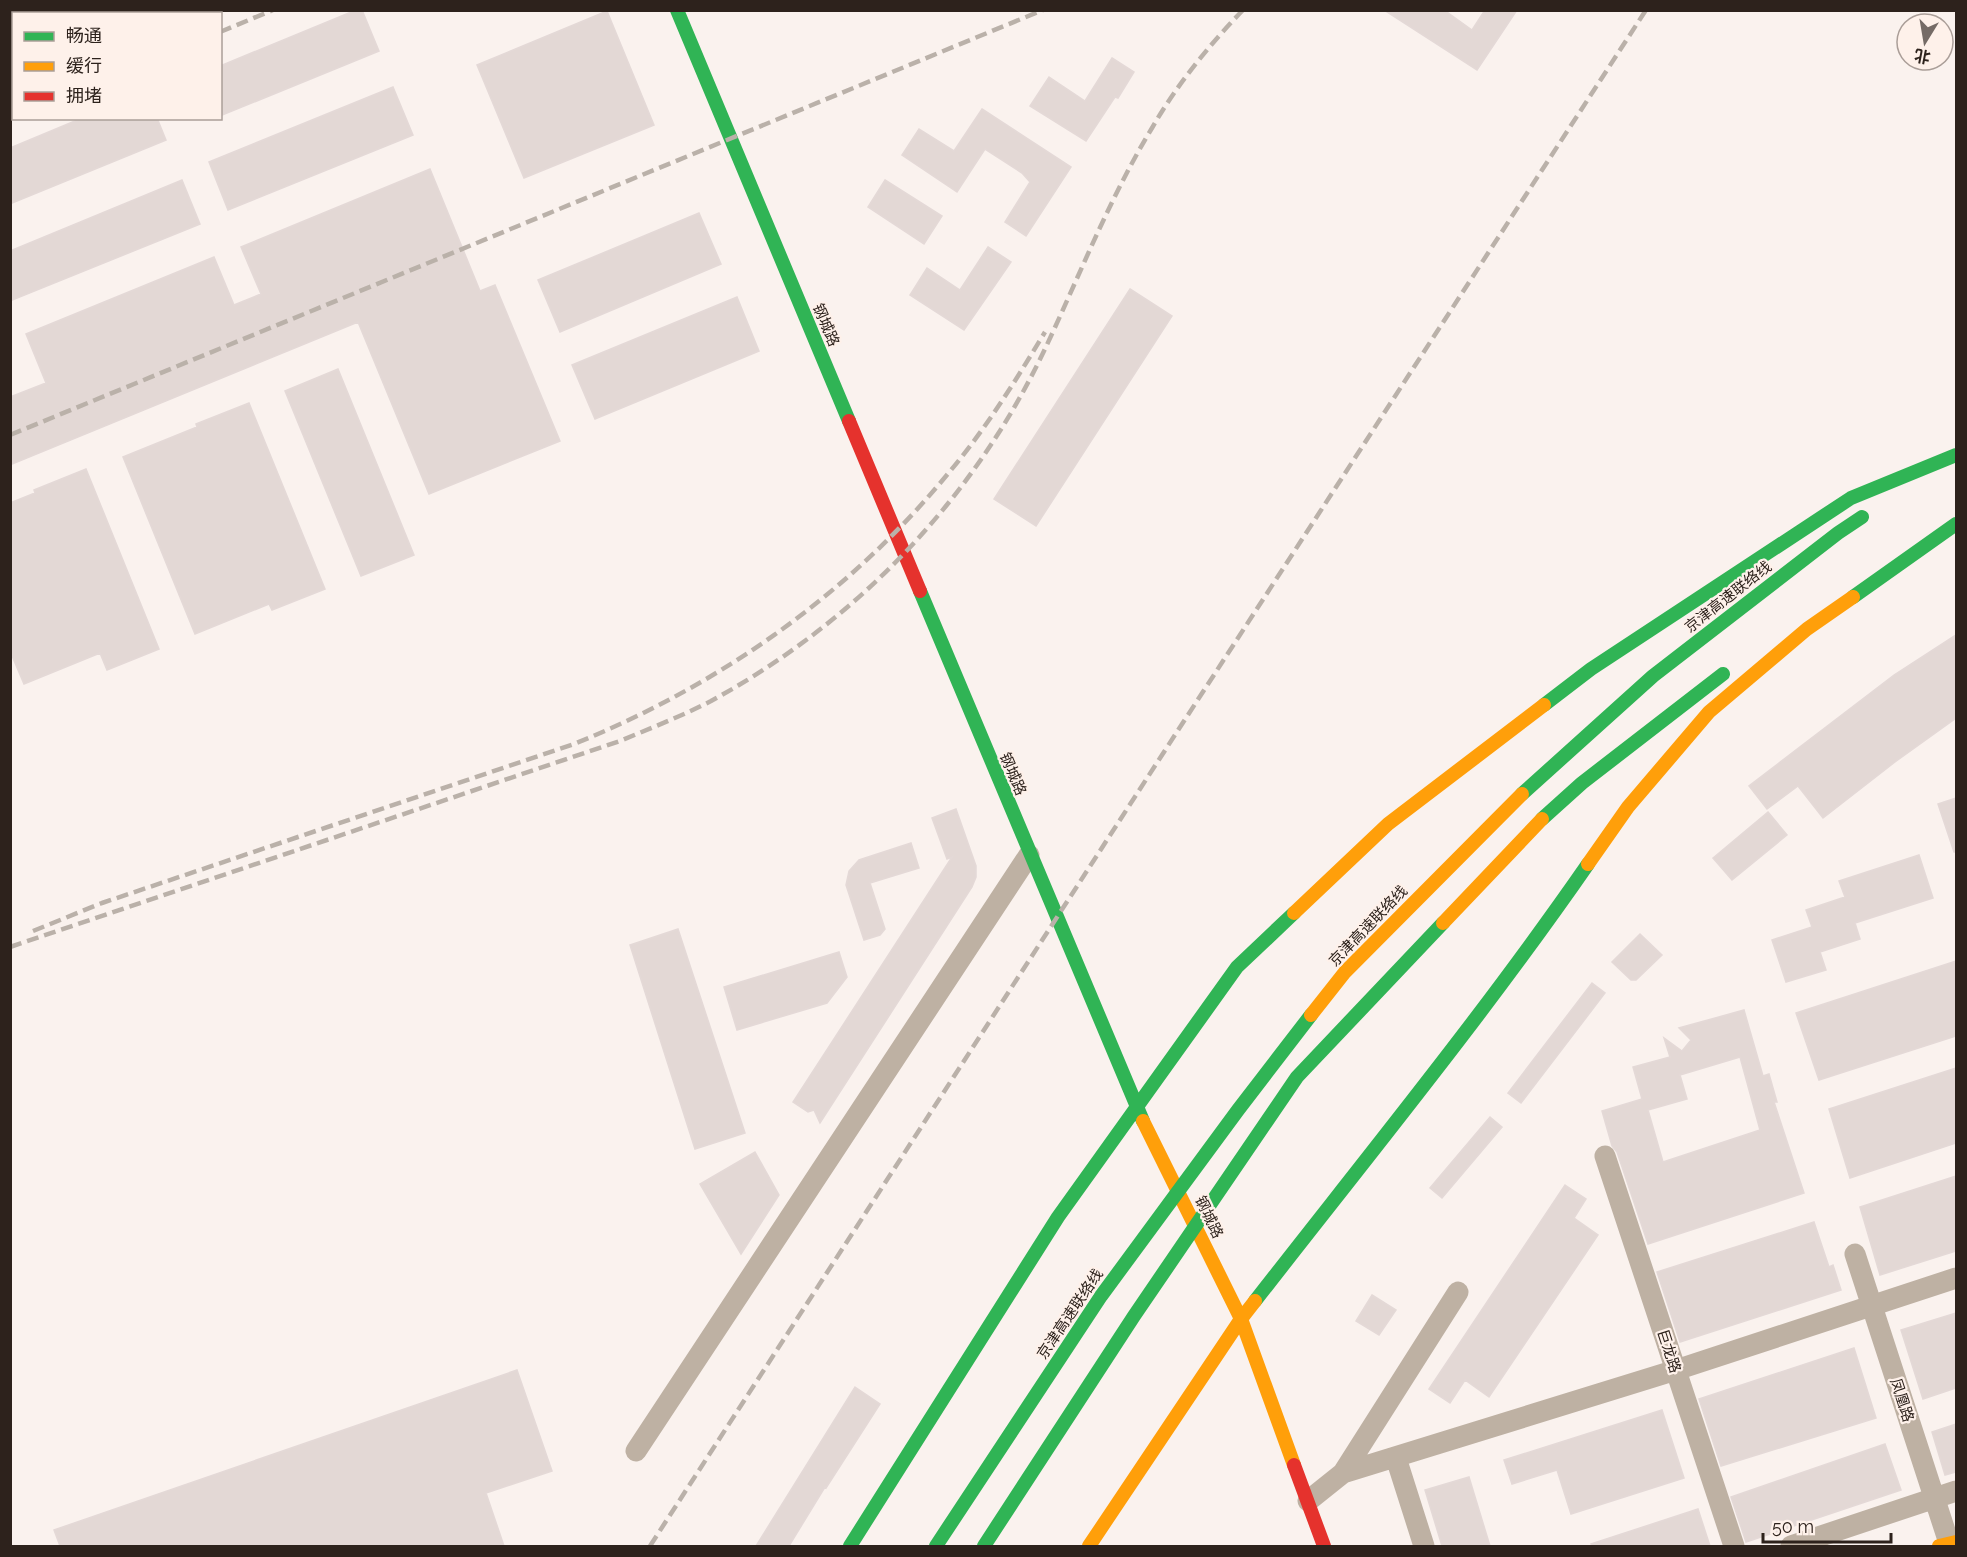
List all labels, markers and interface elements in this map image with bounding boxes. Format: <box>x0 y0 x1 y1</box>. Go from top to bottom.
legend <box>12 12 222 120</box>
north arrow <box>1895 12 1955 72</box>
text: 畅通 <box>66 25 102 46</box>
text: 北 <box>1913 45 1932 67</box>
text: 缓行 <box>66 55 102 76</box>
text: 拥堵 <box>66 85 102 106</box>
street label: 钢城路 <box>809 301 843 349</box>
street label: 京津高速联络线 <box>1681 558 1775 636</box>
street label: 钢城路 <box>996 750 1030 798</box>
street label: 京津高速联络线 <box>1325 882 1411 970</box>
street label: 钢城路 <box>1191 1193 1227 1241</box>
street label: 京津高速联络线 <box>1033 1265 1107 1363</box>
street label: 巨龙路 <box>1653 1327 1685 1375</box>
street label: 凤凰路 <box>1886 1376 1918 1424</box>
scale bar <box>1763 1506 1890 1544</box>
text: 50 m <box>1772 1516 1814 1537</box>

